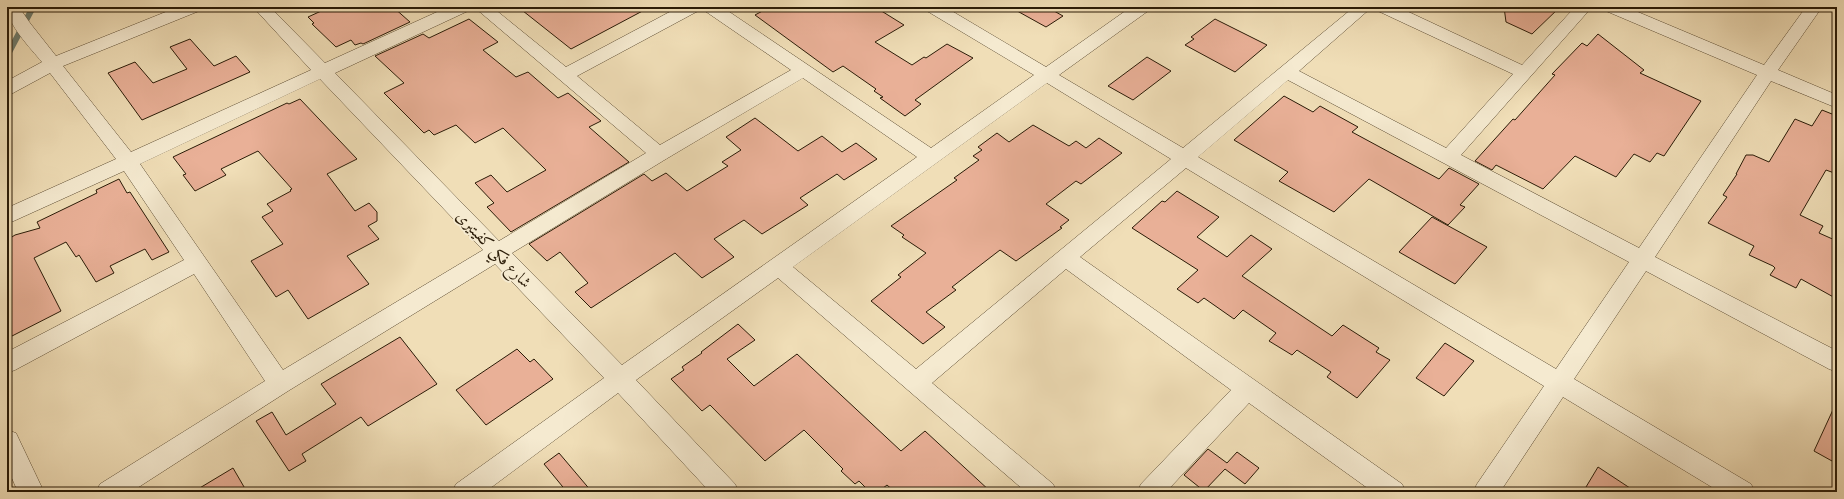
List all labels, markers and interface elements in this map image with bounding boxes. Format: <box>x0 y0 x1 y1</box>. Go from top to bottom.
street label: شارع فكي كفيتيرى <box>448 206 536 296</box>

